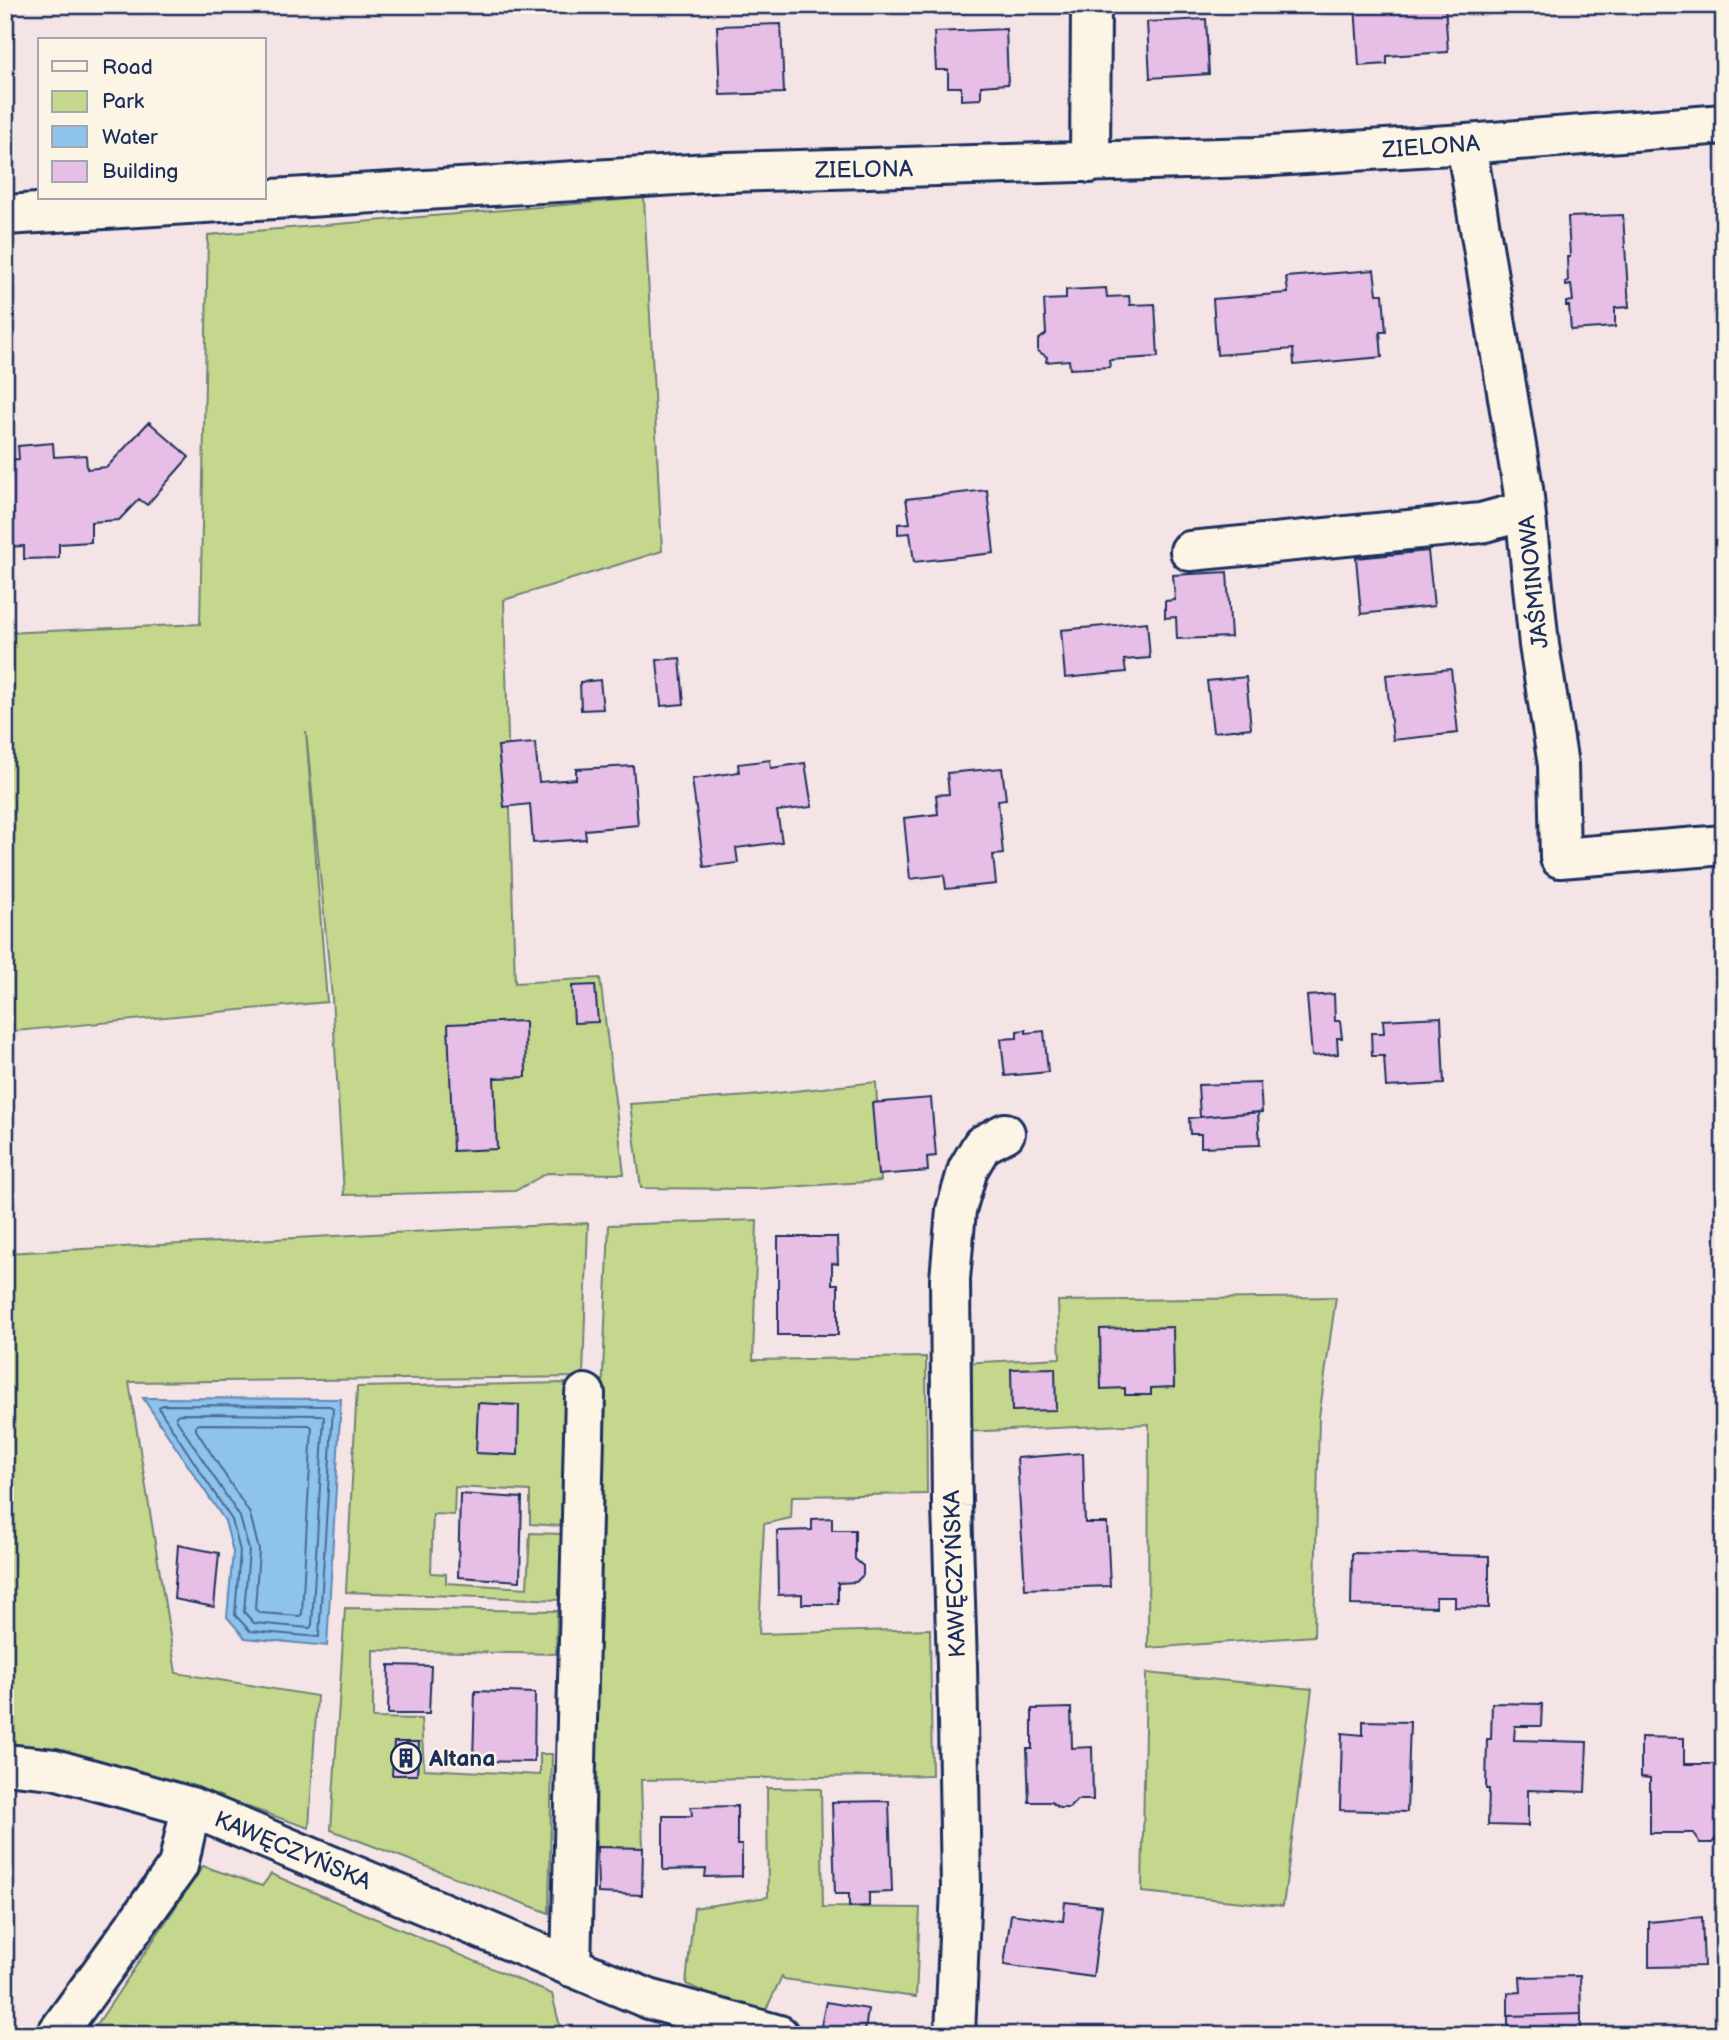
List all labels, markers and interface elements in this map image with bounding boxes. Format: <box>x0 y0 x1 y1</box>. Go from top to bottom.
legend <box>38 38 266 200</box>
text: Road <box>102 55 153 80</box>
text: Park <box>102 89 145 114</box>
text: Water <box>102 125 158 150</box>
street label: ZIELONA <box>1380 130 1482 164</box>
street label: ZIELONA <box>814 155 914 185</box>
text: Building <box>102 159 178 184</box>
street label: JAŚMINOWA <box>1513 513 1555 650</box>
street label: KAWĘCZYŃSKA <box>938 1489 972 1658</box>
building icon: Altana <box>389 1741 423 1775</box>
place label: Altana <box>428 1745 495 1773</box>
street label: KAWĘCZYŃSKA <box>210 1805 376 1897</box>

